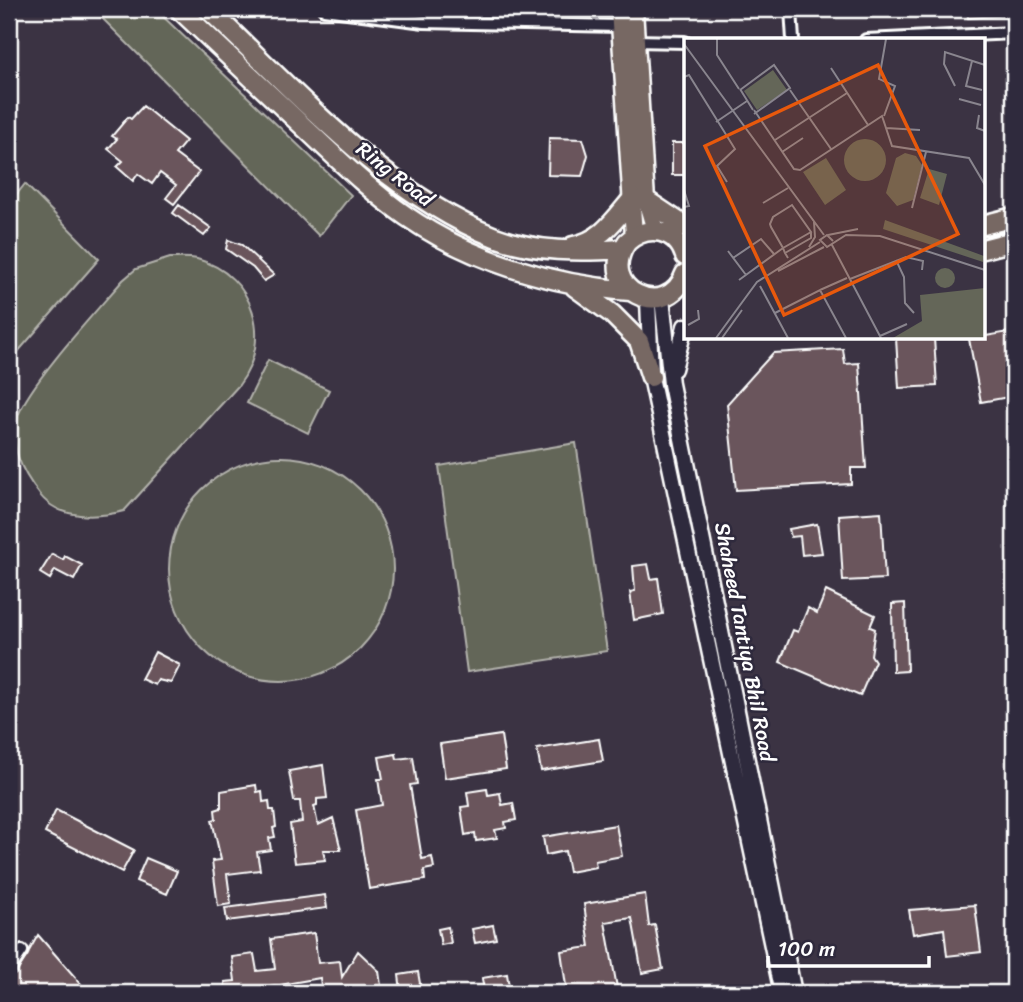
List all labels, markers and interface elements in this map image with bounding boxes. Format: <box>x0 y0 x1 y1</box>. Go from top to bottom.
inset map <box>684 38 984 340</box>
street label: Ring Road <box>347 131 444 218</box>
street label: Shaheed Tantiya Bhil Road <box>703 519 787 767</box>
scale bar <box>768 925 928 969</box>
text: 100 m <box>778 930 835 968</box>

